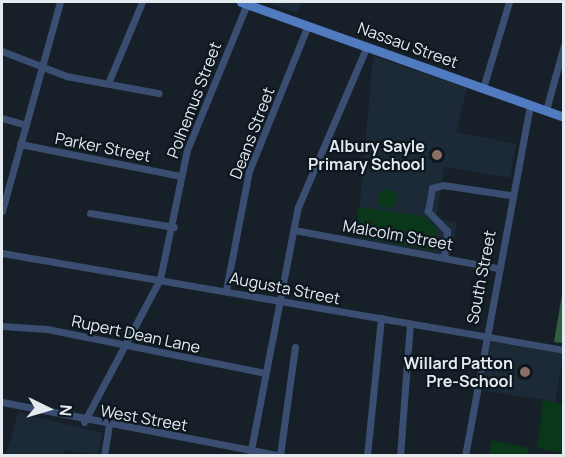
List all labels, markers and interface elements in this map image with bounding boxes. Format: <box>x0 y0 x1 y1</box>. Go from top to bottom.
street label: Nassau Street <box>355 18 461 72</box>
street label: Polhemus Street <box>163 39 225 161</box>
street label: Deans Street <box>226 84 278 182</box>
street label: Parker Street <box>54 128 152 166</box>
place label: Albury Sayle Primary School <box>308 136 425 174</box>
marker: Albury Sayle Primary School <box>430 148 444 162</box>
street label: Malcolm Street <box>341 216 455 254</box>
street label: South Street <box>463 229 499 325</box>
street label: Augusta Street <box>228 268 342 308</box>
street label: Rupert Dean Lane <box>70 311 202 357</box>
place label: Willard Patton Pre-School <box>404 353 513 391</box>
marker: Willard Patton Pre-School <box>518 365 532 379</box>
north arrow <box>18 379 78 439</box>
street label: West Street <box>99 401 189 435</box>
text: N <box>54 404 77 417</box>

